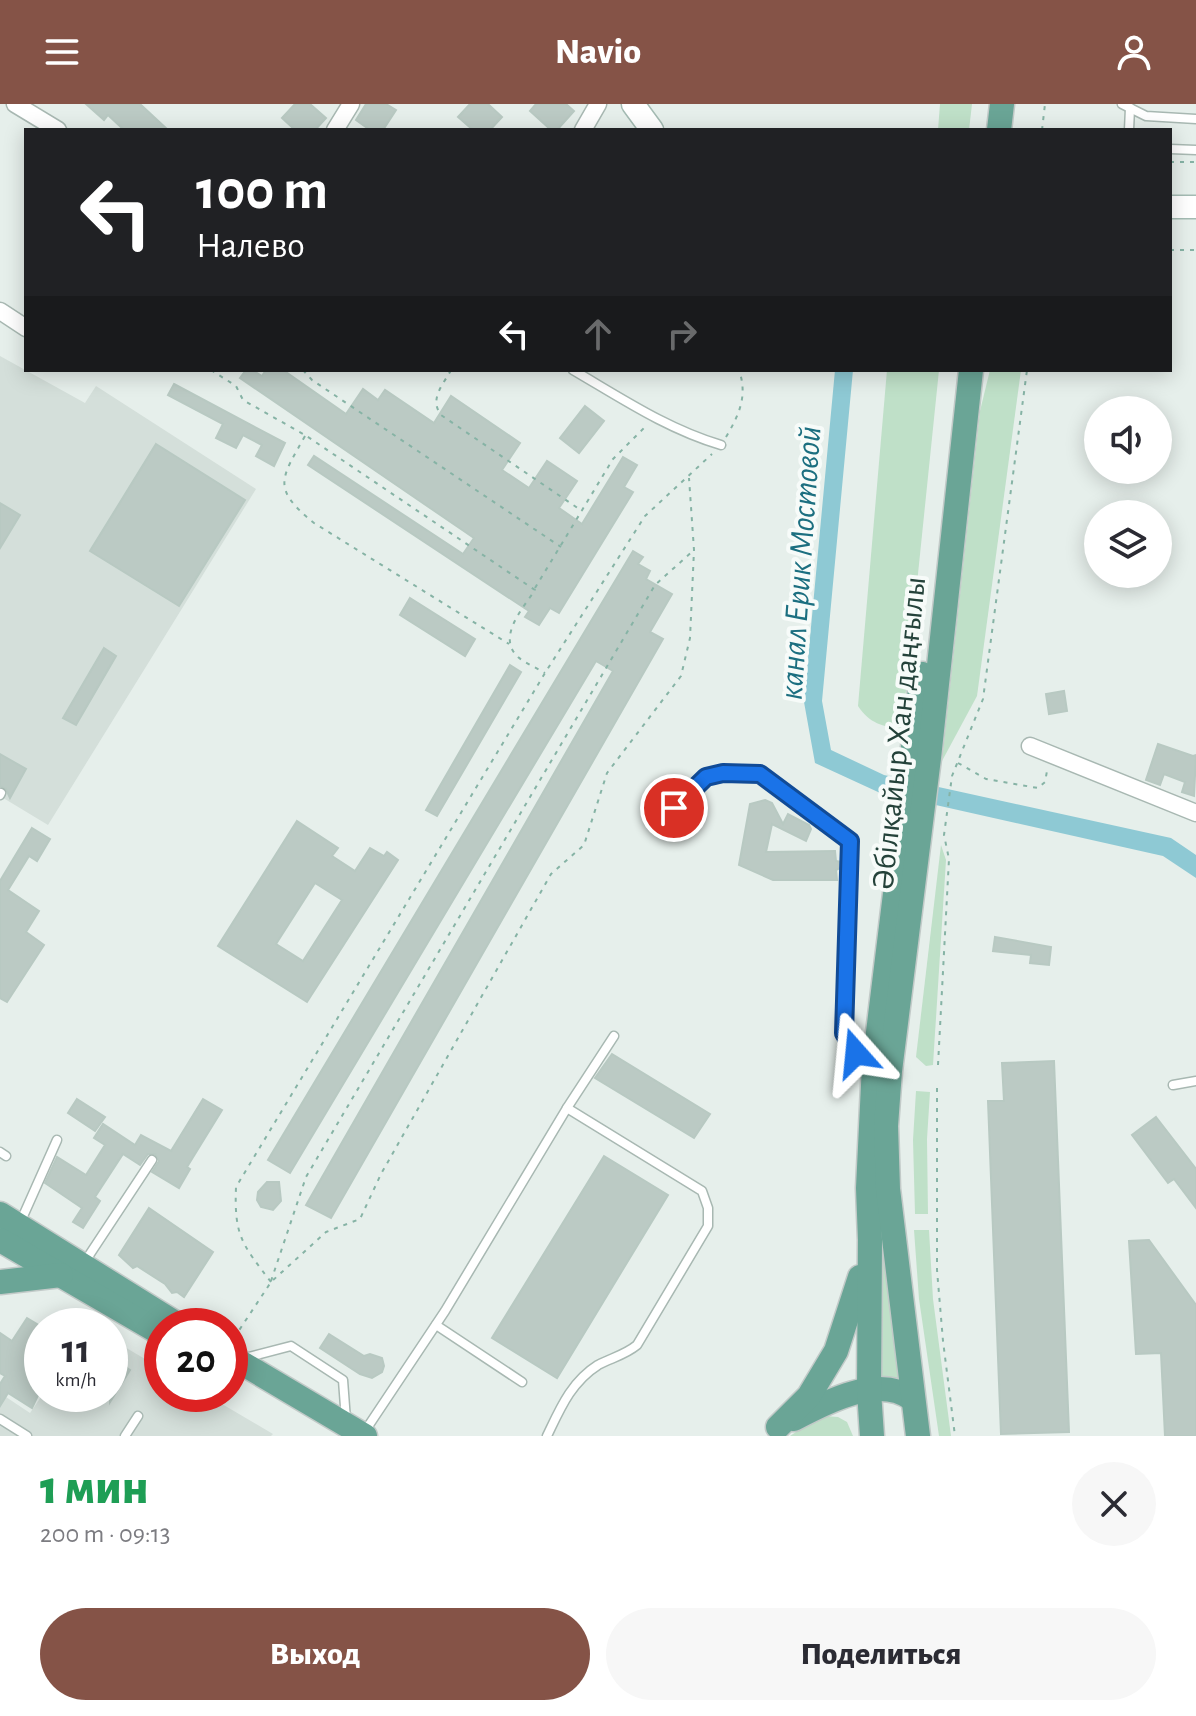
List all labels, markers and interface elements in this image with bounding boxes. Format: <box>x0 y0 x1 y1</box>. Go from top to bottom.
icon: menu <box>40 30 84 74</box>
icon: person <box>1112 30 1156 74</box>
text: Navio <box>555 34 641 70</box>
icon: left <box>64 160 168 264</box>
text: 100 m <box>196 163 328 219</box>
text: Налево <box>196 228 305 264</box>
icon: left <box>492 312 536 356</box>
icon: ahead <box>576 312 620 356</box>
icon: right <box>660 312 704 356</box>
map controls <box>1084 396 1172 588</box>
button: sound <box>1084 396 1172 484</box>
water label: канал Ерик Мостовой <box>774 425 828 701</box>
button: layers <box>1084 500 1172 588</box>
street label: Әбілқайыр Хан даңғылы <box>867 575 931 891</box>
pin <box>640 774 708 842</box>
icon: arrive <box>652 786 696 830</box>
position arrow <box>814 1011 898 1095</box>
speed limit sign: 20 <box>144 1308 248 1412</box>
text: 11 <box>62 1330 90 1370</box>
text: km/h <box>55 1370 97 1390</box>
button: close <box>1072 1462 1156 1546</box>
text: 1 мин <box>40 1465 149 1513</box>
text: 200 m · 09:13 <box>40 1521 170 1547</box>
button: Выход <box>40 1608 590 1700</box>
button: Поделиться <box>606 1608 1156 1700</box>

